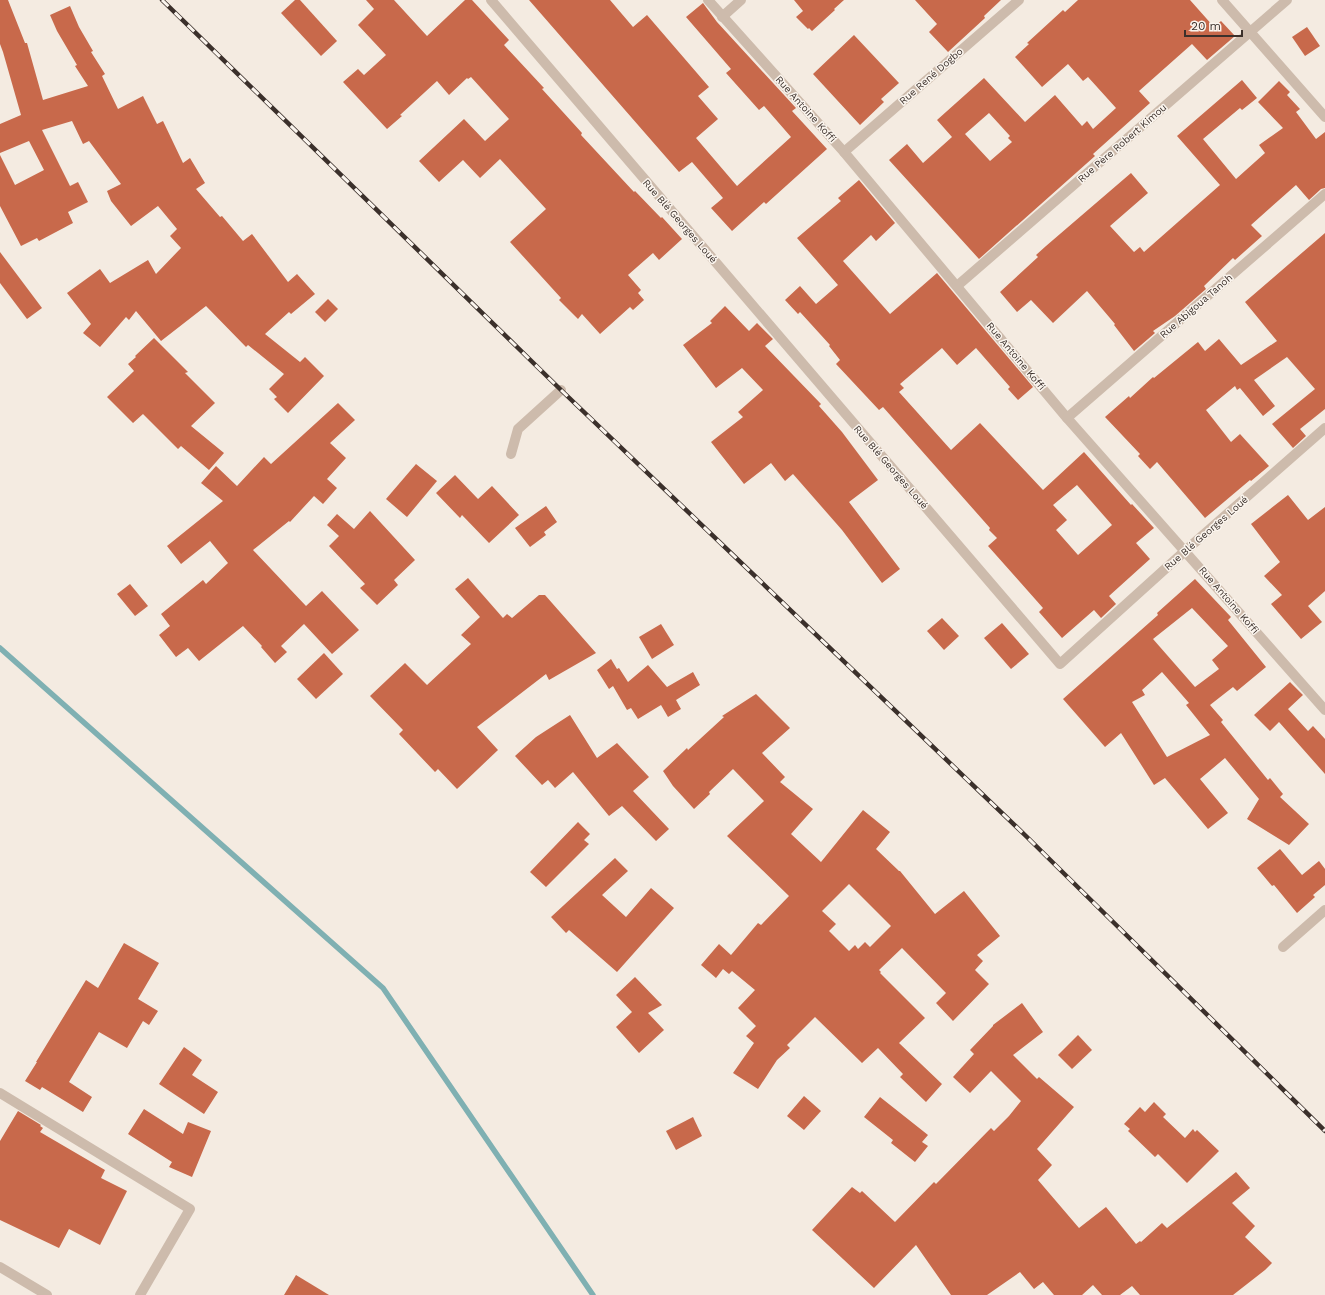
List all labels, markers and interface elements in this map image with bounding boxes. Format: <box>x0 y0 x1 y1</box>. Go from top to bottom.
scale bar <box>1185 12 1242 38</box>
text: 20 m <box>1191 19 1221 33</box>
street label: Rue René Dogbo <box>897 46 965 106</box>
street label: Rue Antoine Koffi <box>773 74 839 144</box>
street label: Rue Père Robert Kimou <box>1076 102 1168 184</box>
street label: Rue Blé Georges Loué <box>641 177 719 265</box>
street label: Rue Abigoua Tanoh <box>1158 272 1234 340</box>
street label: Rue Antoine Koffi <box>984 320 1048 392</box>
street label: Rue Blé Georges Loué <box>852 423 930 511</box>
street label: Rue Blé Georges Loué <box>1162 494 1250 572</box>
street label: Rue Antoine Koffi <box>1197 564 1261 636</box>

